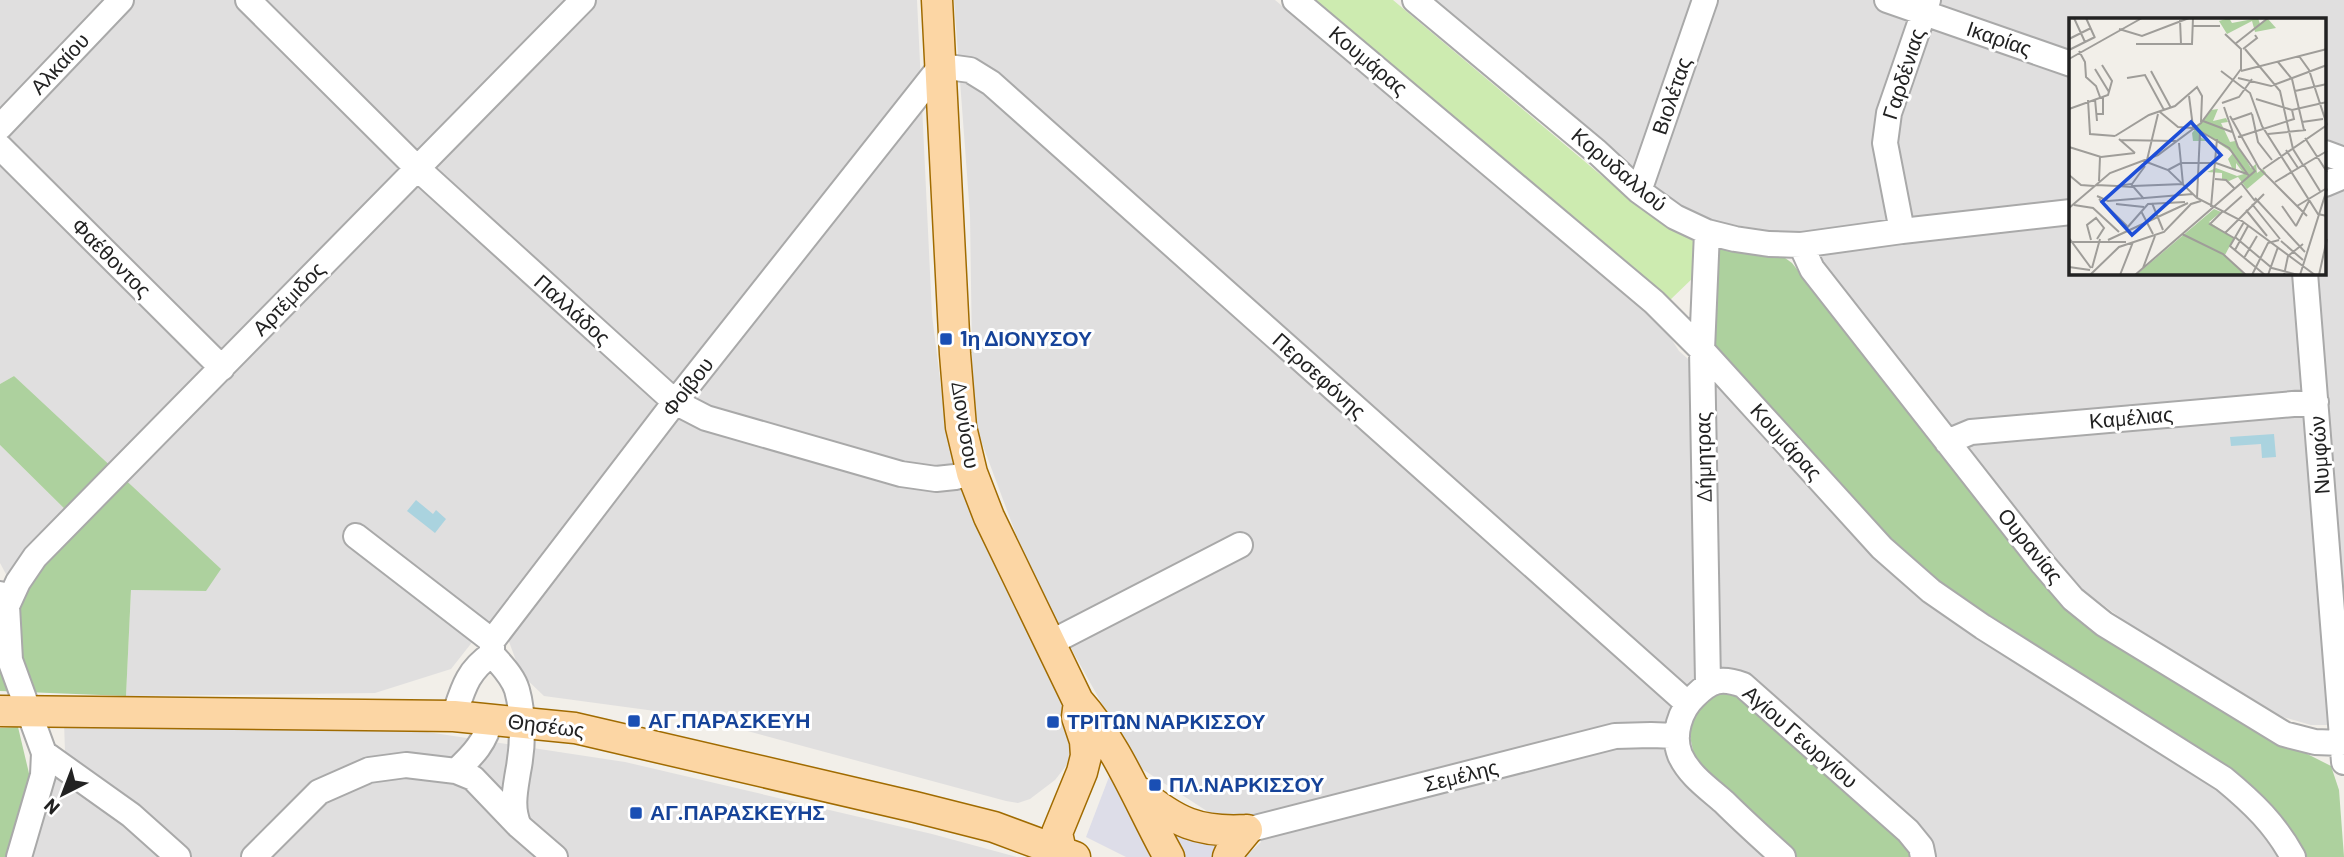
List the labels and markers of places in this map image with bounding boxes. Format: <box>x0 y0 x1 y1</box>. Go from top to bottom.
place label: 1η ΔΙΟΝΥΣΟΥ <box>960 325 1092 350</box>
marker: 1η ΔΙΟΝΥΣΟΥ <box>938 331 954 347</box>
place label: ΑΓ.ΠΑΡΑΣΚΕΥΗ <box>648 707 810 732</box>
place label: ΤΡΙΤΩΝ ΝΑΡΚΙΣΣΟΥ <box>1067 708 1266 733</box>
marker: ΑΓ.ΠΑΡΑΣΚΕΥΗ <box>626 713 642 729</box>
marker: ΤΡΙΤΩΝ ΝΑΡΚΙΣΣΟΥ <box>1045 714 1061 730</box>
place label: ΠΛ.ΝΑΡΚΙΣΣΟΥ <box>1169 771 1324 796</box>
marker: ΠΛ.ΝΑΡΚΙΣΣΟΥ <box>1147 777 1163 793</box>
place label: ΑΓ.ΠΑΡΑΣΚΕΥΗΣ <box>650 799 825 824</box>
marker: ΑΓ.ΠΑΡΑΣΚΕΥΗΣ <box>628 805 644 821</box>

